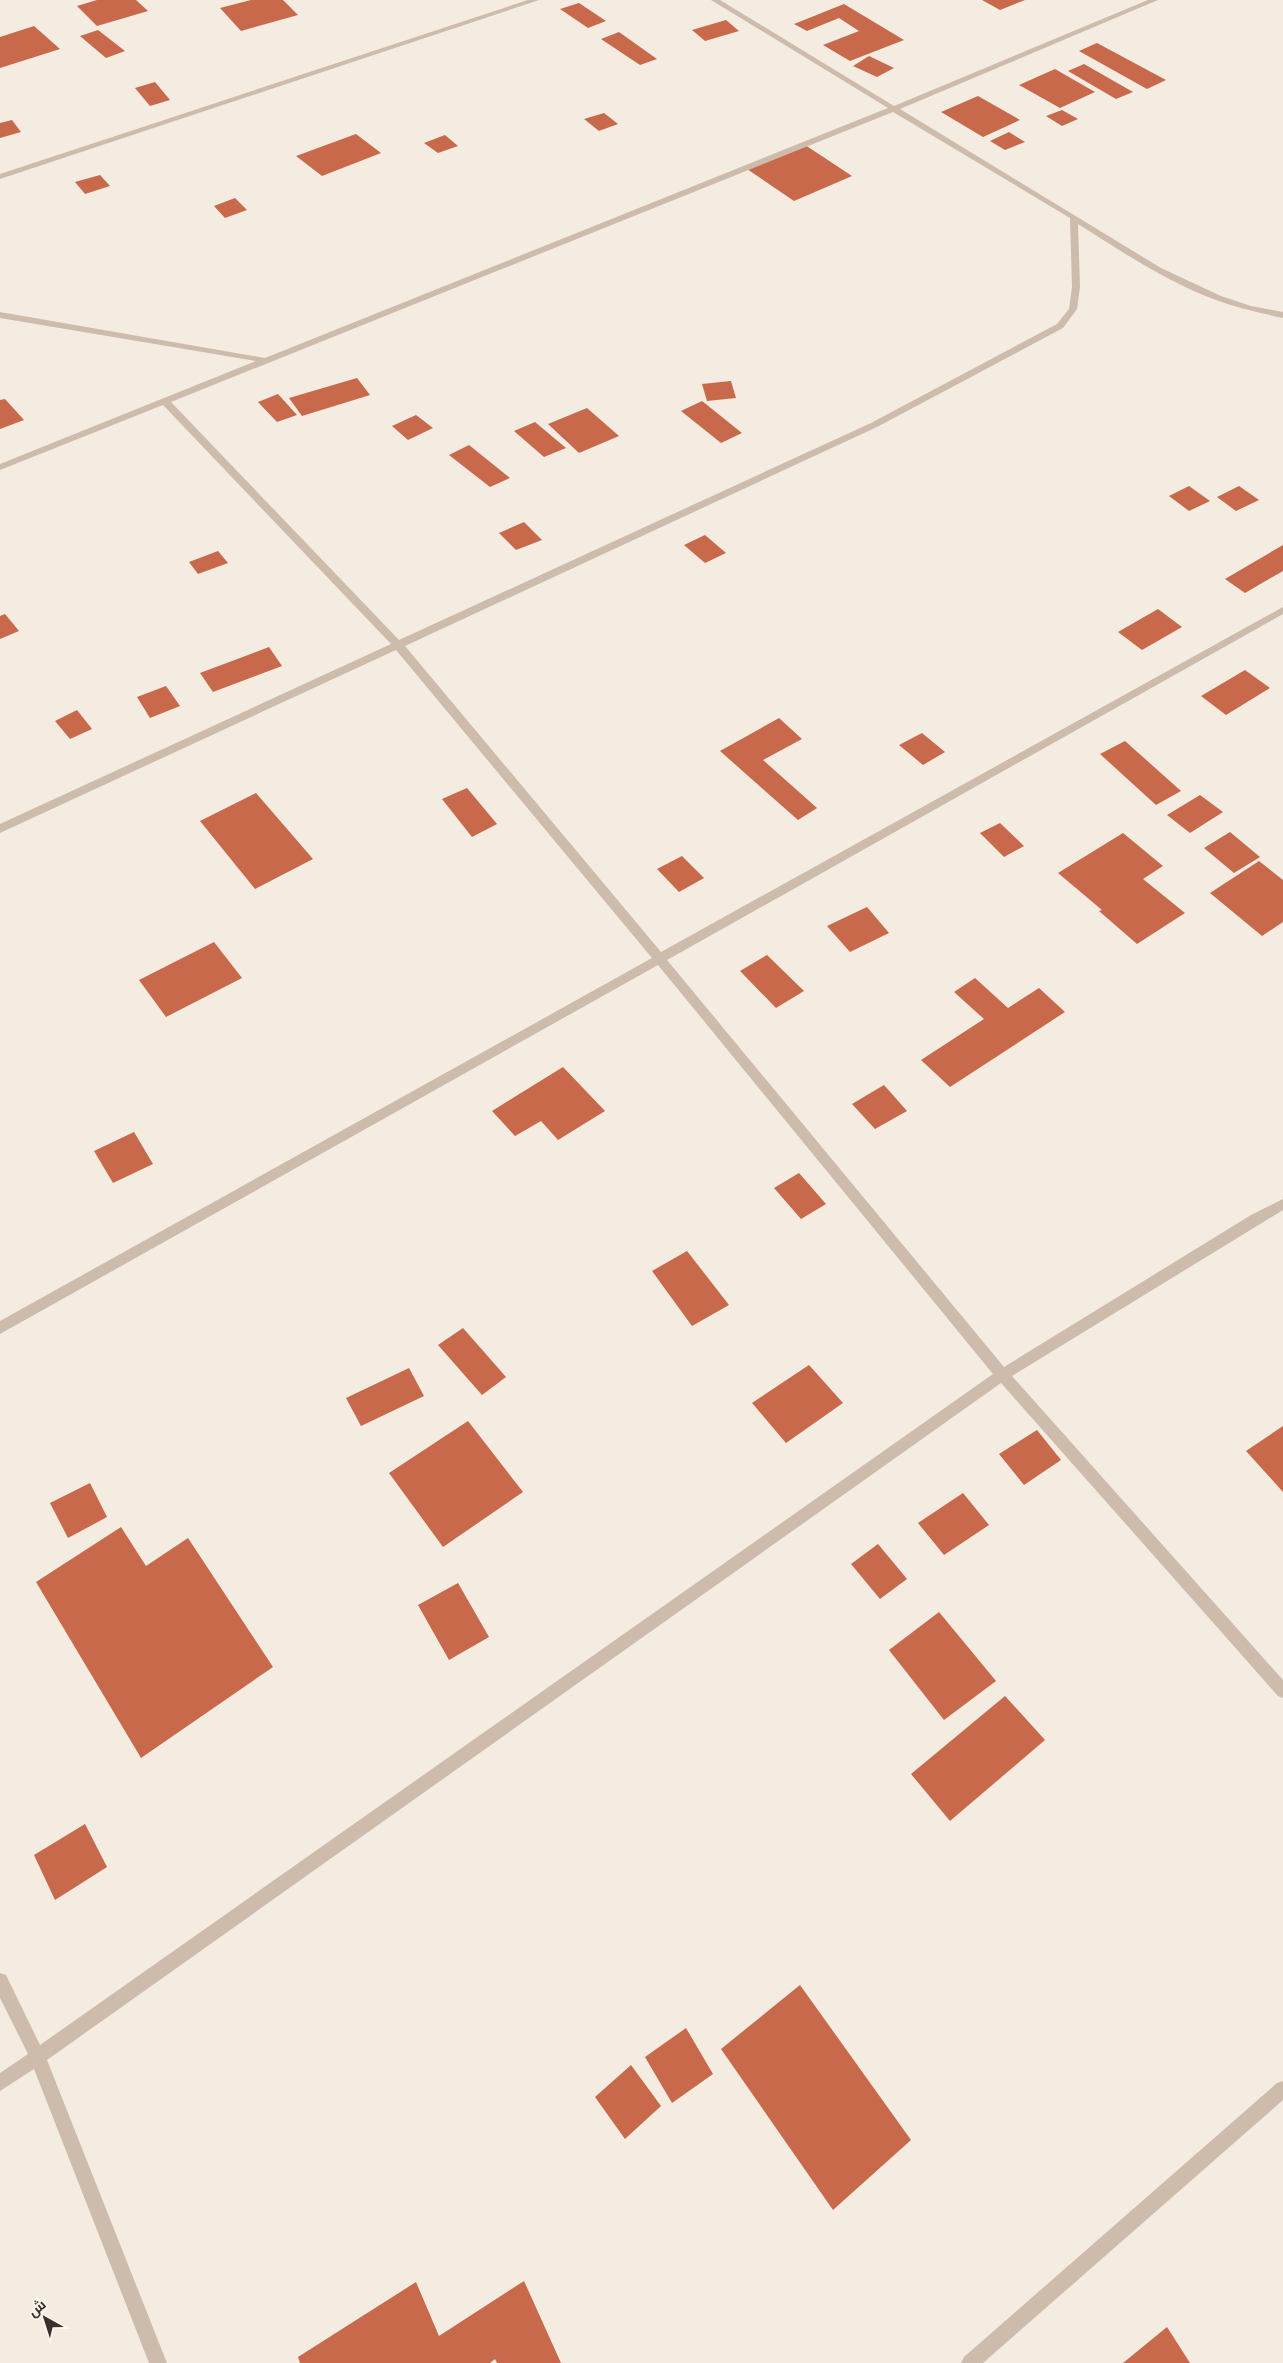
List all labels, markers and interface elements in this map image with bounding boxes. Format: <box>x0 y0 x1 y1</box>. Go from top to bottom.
north arrow <box>20 2293 70 2343</box>
text: ش <box>24 2295 49 2321</box>

